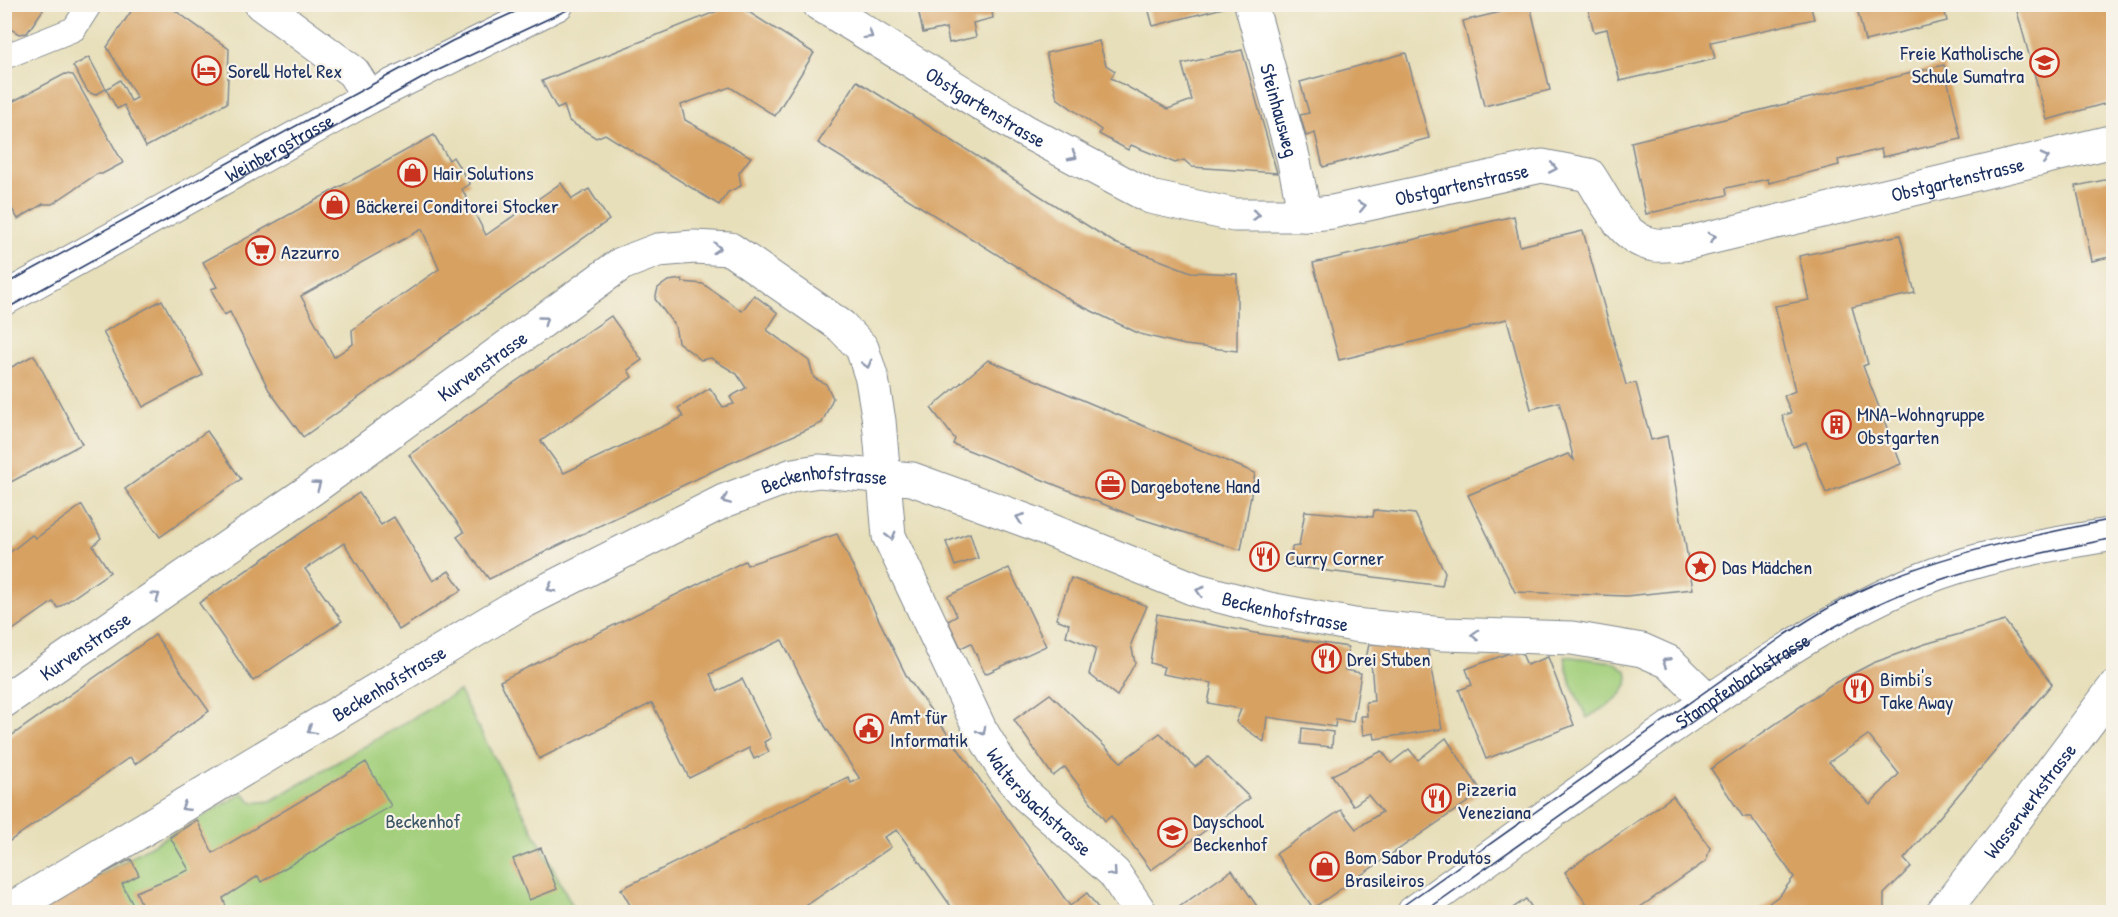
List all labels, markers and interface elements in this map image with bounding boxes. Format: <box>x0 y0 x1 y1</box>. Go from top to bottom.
one-way arrow <box>863 28 873 40</box>
place label: Freie Katholische Schule Sumatra <box>1900 39 2024 89</box>
school or university icon: Freie Katholische Schule Sumatra <box>2029 47 2061 79</box>
hotel icon: Sorell Hotel Rex <box>191 54 223 86</box>
place label: Sorell Hotel Rex <box>228 57 342 84</box>
street label: Obstgartenstrasse <box>921 60 1051 153</box>
street label: Steinhausweg <box>1254 60 1306 160</box>
street label: Weinbergstrasse <box>220 106 338 188</box>
one-way arrow <box>1066 149 1077 161</box>
street label: Obstgartenstrasse <box>1888 150 2027 207</box>
one-way arrow <box>2040 152 2050 165</box>
shop icon: Hair Solutions <box>396 156 428 188</box>
street label: Obstgartenstrasse <box>1392 156 1531 211</box>
place label: Hair Solutions <box>433 159 534 186</box>
one-way arrow <box>1547 161 1557 174</box>
shop icon: Bäckerei Conditorei Stocker <box>319 189 351 221</box>
place label: Bäckerei Conditorei Stocker <box>356 192 559 219</box>
one-way arrow <box>1357 200 1367 213</box>
one-way arrow <box>1251 209 1260 221</box>
one-way arrow <box>1707 231 1717 244</box>
supermarket icon: Azzurro <box>244 235 276 267</box>
place label: Azzurro <box>281 238 339 265</box>
one-way arrow <box>713 242 722 255</box>
one-way arrow <box>537 316 548 327</box>
street label: Kurvenstrasse <box>432 324 532 407</box>
one-way arrow <box>860 358 872 369</box>
place label: MNA-Wohngruppe Obstgarten <box>1857 400 1985 450</box>
building icon: MNA-Wohngruppe Obstgarten <box>1820 409 1852 441</box>
street label: Beckenhofstrasse <box>757 458 888 500</box>
office icon: Dargebotene Hand <box>1094 469 1126 501</box>
place label: Dargebotene Hand <box>1131 472 1260 499</box>
one-way arrow <box>310 481 321 492</box>
one-way arrow <box>721 493 732 505</box>
one-way arrow <box>1015 512 1026 525</box>
one-way arrow <box>883 531 896 541</box>
restaurant icon: Curry Corner <box>1248 541 1280 573</box>
place label: Curry Corner <box>1285 544 1384 571</box>
place icon: Das Mädchen <box>1685 550 1717 582</box>
place label: Das Mädchen <box>1722 553 1812 580</box>
one-way arrow <box>547 580 558 592</box>
street label: Beckenhofstrasse <box>1219 584 1351 637</box>
one-way arrow <box>1196 586 1206 598</box>
one-way arrow <box>150 592 161 603</box>
street label: Kurvenstrasse <box>34 605 136 686</box>
street label: Stampfenbachstrasse <box>1669 626 1815 734</box>
one-way arrow <box>1471 628 1480 641</box>
street label: Beckenhofstrasse <box>326 638 450 727</box>
restaurant icon: Drei Stuben <box>1310 642 1342 674</box>
place label: Drei Stuben <box>1347 645 1431 672</box>
one-way arrow <box>1662 658 1672 670</box>
place label: Bimbi's Take Away <box>1880 665 1953 715</box>
restaurant icon: Bimbi's Take Away <box>1843 673 1875 705</box>
place label: Amt für Informatik <box>890 703 968 753</box>
public building icon: Amt für Informatik <box>853 712 885 744</box>
one-way arrow <box>307 722 317 734</box>
one-way arrow <box>975 725 986 735</box>
street label: Wasserwerkstrasse <box>1977 737 2082 864</box>
street label: Waltersbachstrasse <box>980 743 1098 861</box>
place label: Pizzeria Veneziana <box>1457 775 1531 825</box>
restaurant icon: Pizzeria Veneziana <box>1420 783 1452 815</box>
one-way arrow <box>180 799 191 811</box>
park label: Beckenhof <box>386 807 460 834</box>
place label: Dayschool Beckenhof <box>1193 807 1268 857</box>
school or university icon: Dayschool Beckenhof <box>1156 816 1188 848</box>
place label: Bom Sabor Produtos Brasileiros <box>1345 843 1491 893</box>
shop icon: Bom Sabor Produtos Brasileiros <box>1308 851 1340 883</box>
one-way arrow <box>1105 866 1116 877</box>

